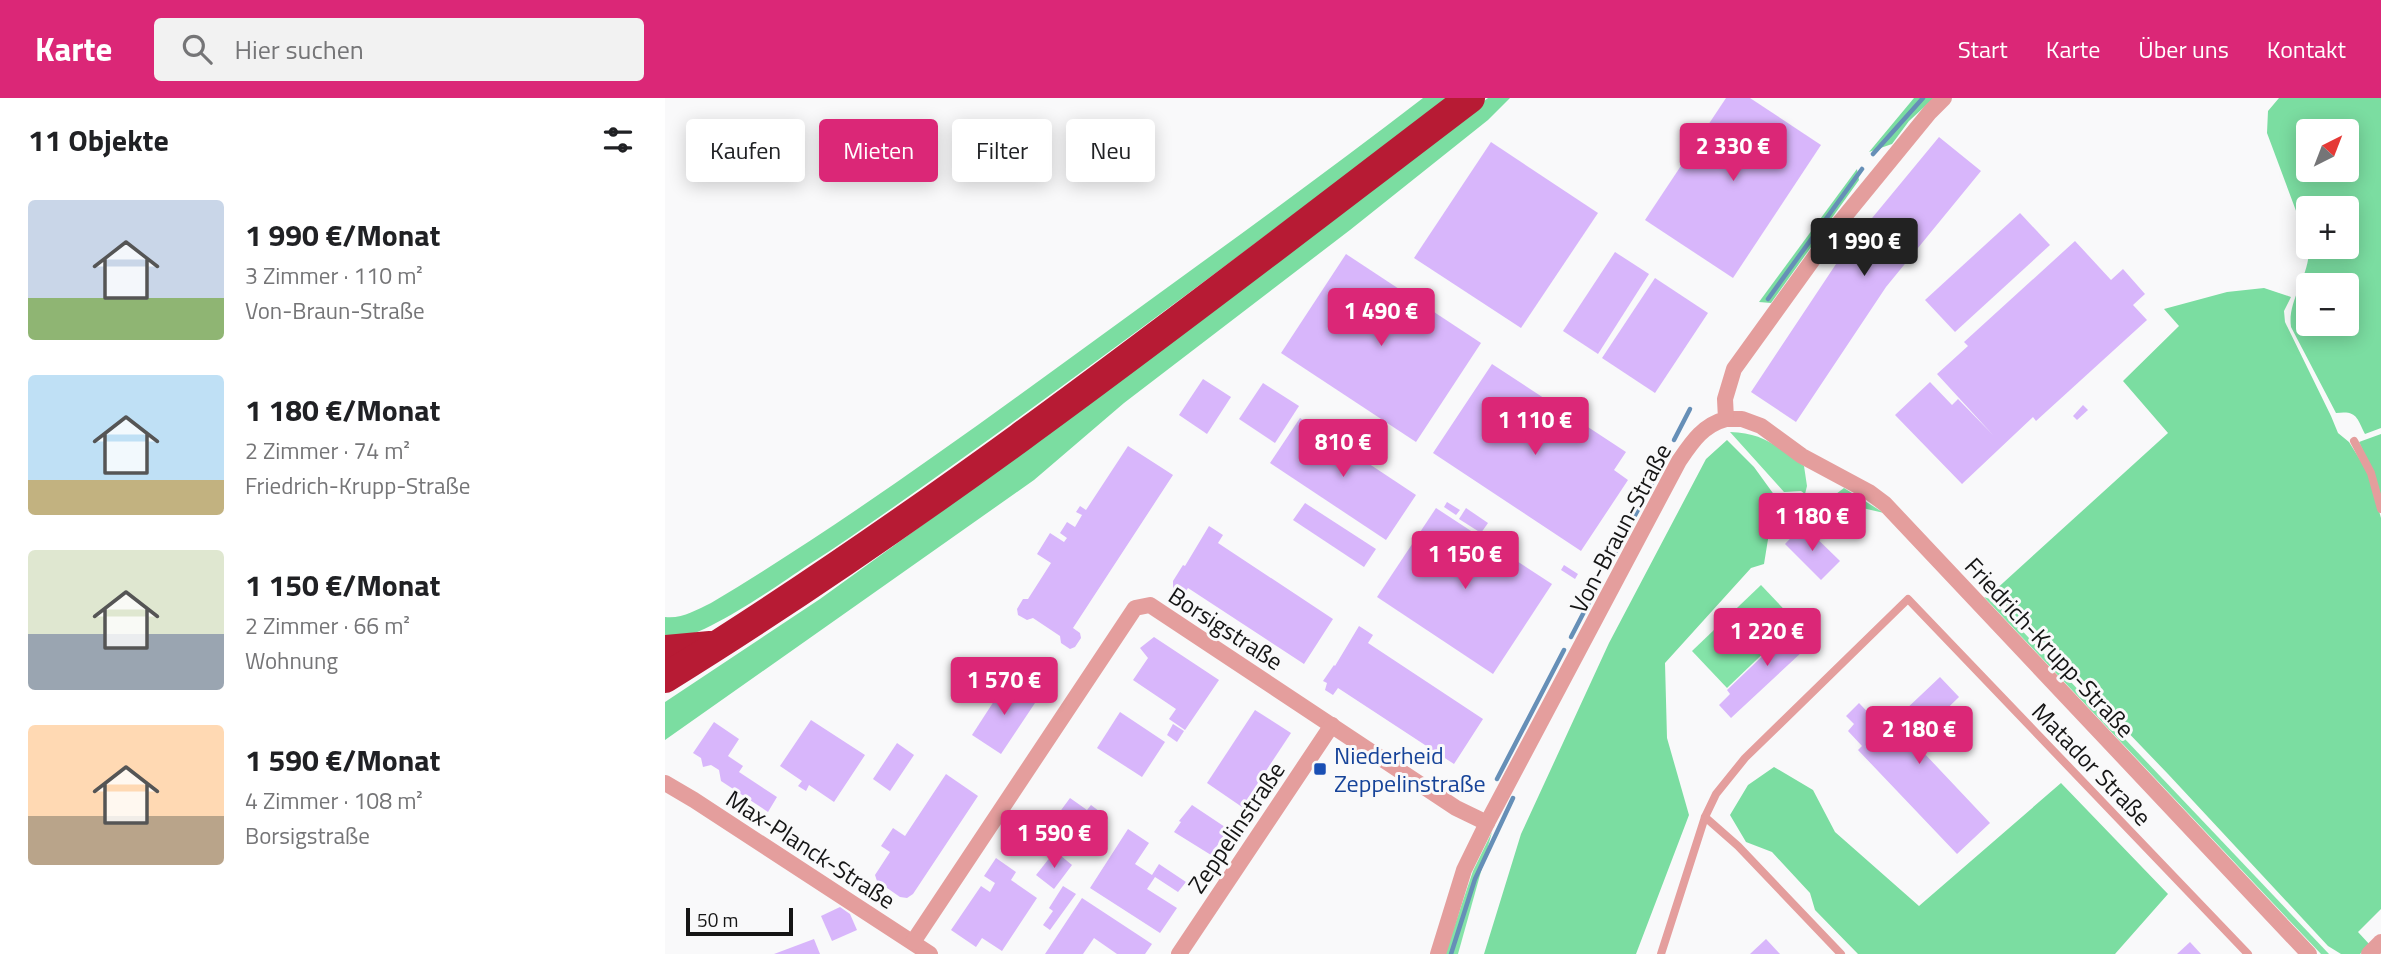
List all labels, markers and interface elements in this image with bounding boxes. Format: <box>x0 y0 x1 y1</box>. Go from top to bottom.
search box <box>154 18 644 81</box>
text: Karte <box>35 24 112 74</box>
icon: search <box>178 30 216 68</box>
text: Hier suchen <box>234 30 364 69</box>
text: Start <box>1958 31 2008 67</box>
text: Karte <box>2046 31 2100 67</box>
text: Über uns <box>2138 31 2229 67</box>
text: Kontakt <box>2267 31 2346 67</box>
text: 11 Objekte <box>28 117 169 163</box>
chip: Kaufen <box>686 119 805 182</box>
chip: Mieten <box>819 119 938 182</box>
chip: Filter <box>952 119 1052 182</box>
chip: Neu <box>1066 119 1155 182</box>
north arrow <box>2296 119 2359 182</box>
map controls <box>2296 119 2359 336</box>
icon: filters <box>599 121 637 159</box>
pin: 2 330 € <box>1668 123 1798 183</box>
text: 2 330 € <box>1696 128 1770 163</box>
button: + <box>2296 196 2359 259</box>
text: 1 990 €/Monat <box>245 212 441 258</box>
pin: 1 990 € <box>1799 218 1929 278</box>
text: 1 990 € <box>1827 223 1901 258</box>
icon: home <box>84 228 168 312</box>
text: 3 Zimmer · 110 m² <box>245 258 423 293</box>
button: − <box>2296 273 2359 336</box>
pin: 1 490 € <box>1316 288 1446 348</box>
text: Von-Braun-Straße <box>245 293 425 328</box>
text: 1 490 € <box>1344 293 1418 328</box>
text: 1 180 €/Monat <box>245 387 441 433</box>
pin: 1 110 € <box>1470 398 1600 457</box>
text: 1 110 € <box>1498 402 1572 437</box>
icon: home <box>84 403 168 487</box>
pin: 810 € <box>1294 420 1392 479</box>
text: 810 € <box>1315 424 1371 459</box>
text: 2 Zimmer · 74 m² <box>245 433 410 468</box>
street label: Von-Braun-Straße <box>1560 437 1680 619</box>
text: Friedrich-Krupp-Straße <box>245 468 470 503</box>
pin: 1 180 € <box>1747 494 1877 553</box>
text: 1 180 € <box>1775 498 1849 533</box>
pin: 1 150 € <box>1400 532 1530 591</box>
text: 1 150 € <box>1428 536 1502 571</box>
street label: Friedrich-Krupp-Straße <box>1957 549 2143 745</box>
text: 1 150 €/Monat <box>245 562 441 608</box>
street label: Borsigstraße <box>1162 577 1290 679</box>
icon: home <box>84 578 168 662</box>
text: 2 Zimmer · 66 m² <box>245 608 410 643</box>
pin: 1 220 € <box>1702 608 1832 668</box>
text: 1 220 € <box>1730 613 1804 648</box>
text: Wohnung <box>245 643 338 678</box>
pin: 1 570 € <box>939 658 1069 717</box>
text: 1 570 € <box>967 662 1041 697</box>
street label: Matador Straße <box>2024 694 2160 834</box>
pin: 2 180 € <box>1854 706 1984 766</box>
text: 2 180 € <box>1882 711 1956 746</box>
text: 1 590 €/Monat <box>245 737 441 783</box>
place label: Niederheid Zeppelinstraße <box>1334 737 1486 801</box>
icon: home <box>84 753 168 837</box>
street label: Zeppelinstraße <box>1179 754 1293 900</box>
marker: Niederheid Zeppelinstraße <box>1312 761 1328 777</box>
street label: Max-Planck-Straße <box>719 781 903 917</box>
text: 4 Zimmer · 108 m² <box>245 783 423 818</box>
pin: 1 590 € <box>989 810 1119 870</box>
text: 1 590 € <box>1017 815 1091 850</box>
text: Borsigstraße <box>245 818 370 853</box>
scale bar <box>686 905 793 937</box>
text: 50 m <box>697 905 738 934</box>

